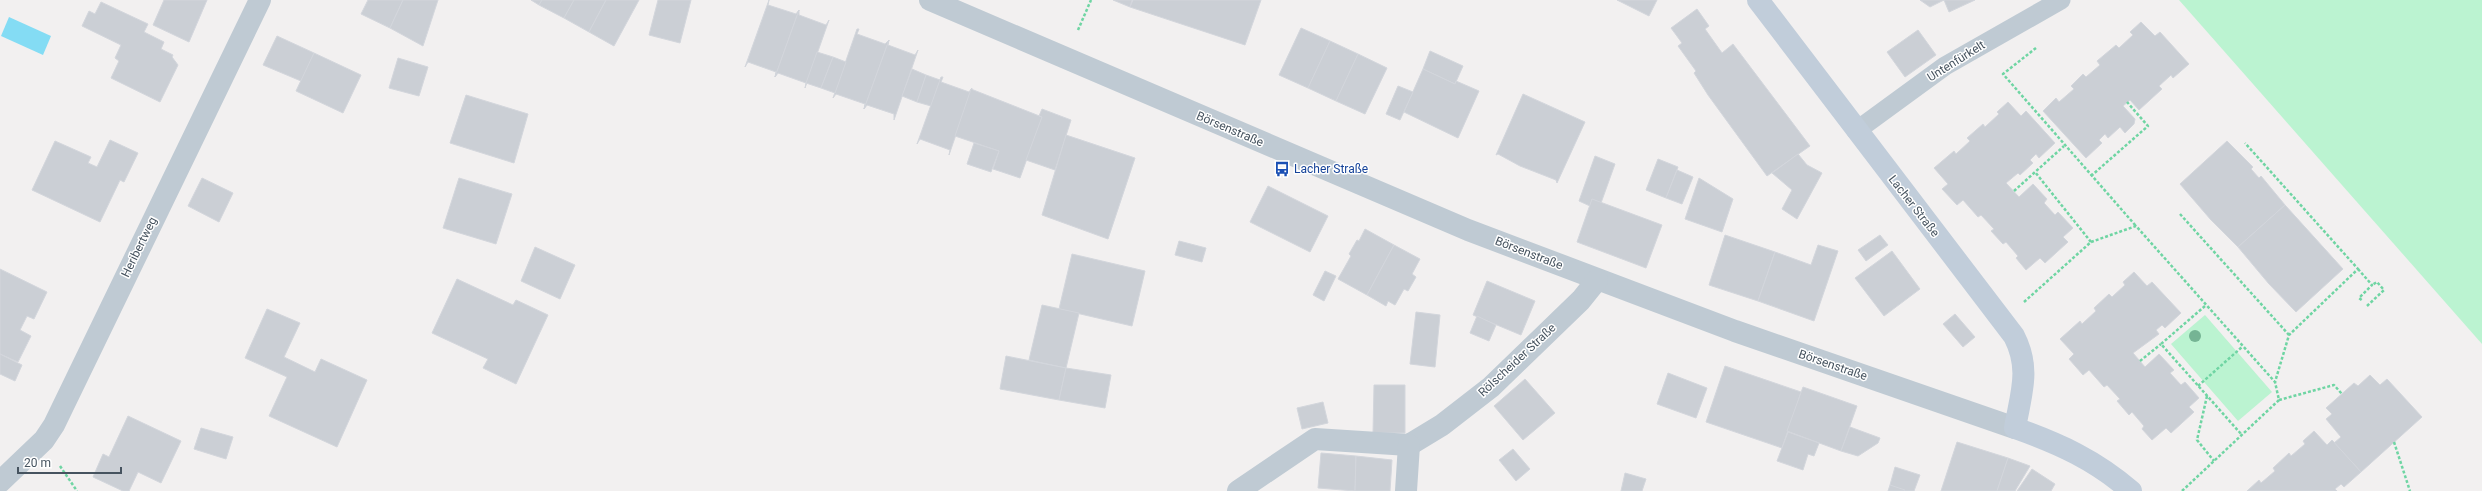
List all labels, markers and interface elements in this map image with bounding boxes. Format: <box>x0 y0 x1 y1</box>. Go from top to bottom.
street label: Untenfürkelt <box>1925 38 1987 84</box>
street label: Börsenstraße <box>1194 109 1266 149</box>
bus stop icon: Lacher Straße <box>1273 160 1291 178</box>
place label: Lacher Straße <box>1294 162 1368 176</box>
street label: Lacher Straße <box>1886 172 1942 240</box>
street label: Heribertweg <box>118 215 160 279</box>
street label: Börsenstraße <box>1493 234 1565 272</box>
street label: Rölscheider Straße <box>1475 321 1559 399</box>
street label: Börsenstraße <box>1797 347 1869 383</box>
scale bar <box>18 449 121 475</box>
text: 20 m <box>24 456 51 470</box>

